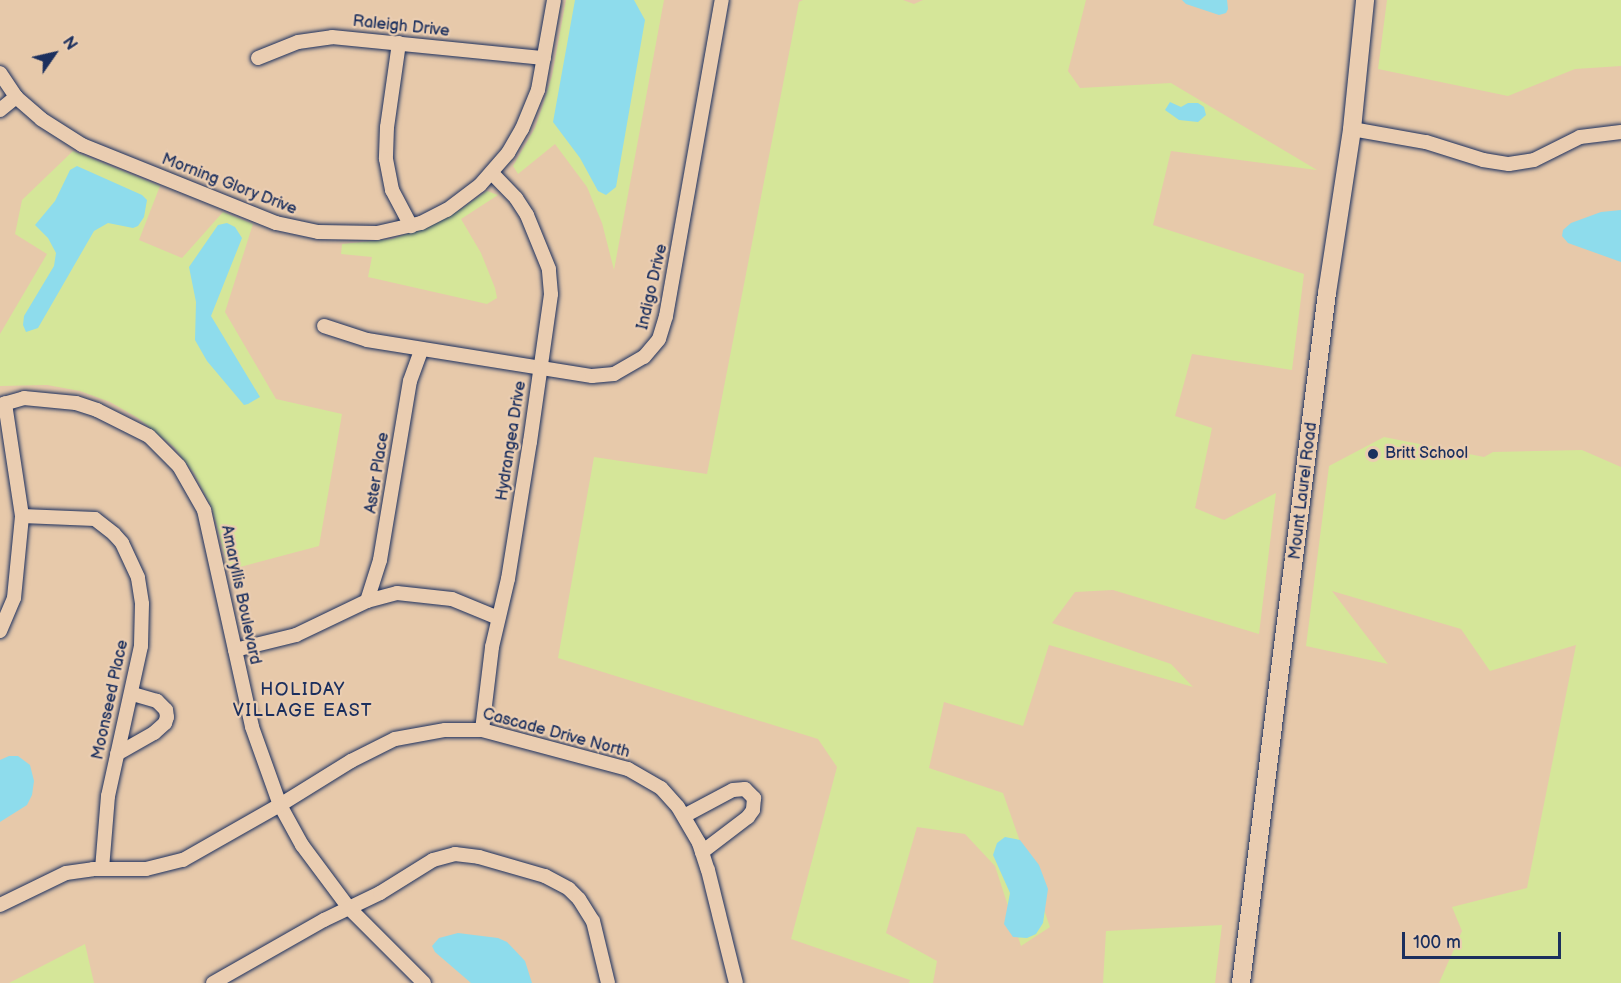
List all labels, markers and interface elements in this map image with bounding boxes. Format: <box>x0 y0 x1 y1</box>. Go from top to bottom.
street label: Raleigh Drive <box>352 12 450 42</box>
north arrow <box>24 24 84 84</box>
text: N <box>58 33 81 54</box>
street label: Morning Glory Drive <box>158 150 300 220</box>
street label: Indigo Drive <box>634 242 672 332</box>
street label: Hydrangea Drive <box>493 380 531 502</box>
street label: Mount Laurel Road <box>1286 421 1322 561</box>
street label: Aster Place <box>362 431 394 515</box>
place label: Britt School <box>1385 444 1468 464</box>
marker: Britt School <box>1366 447 1380 461</box>
street label: Amaryllis Boulevard <box>216 524 264 666</box>
street label: Moonseed Place <box>89 638 133 762</box>
district label: HOLIDAY VILLAGE EAST <box>233 680 373 722</box>
street label: Cascade Drive North <box>480 705 632 763</box>
scale bar <box>1405 920 1564 958</box>
text: 100 m <box>1413 932 1461 953</box>

